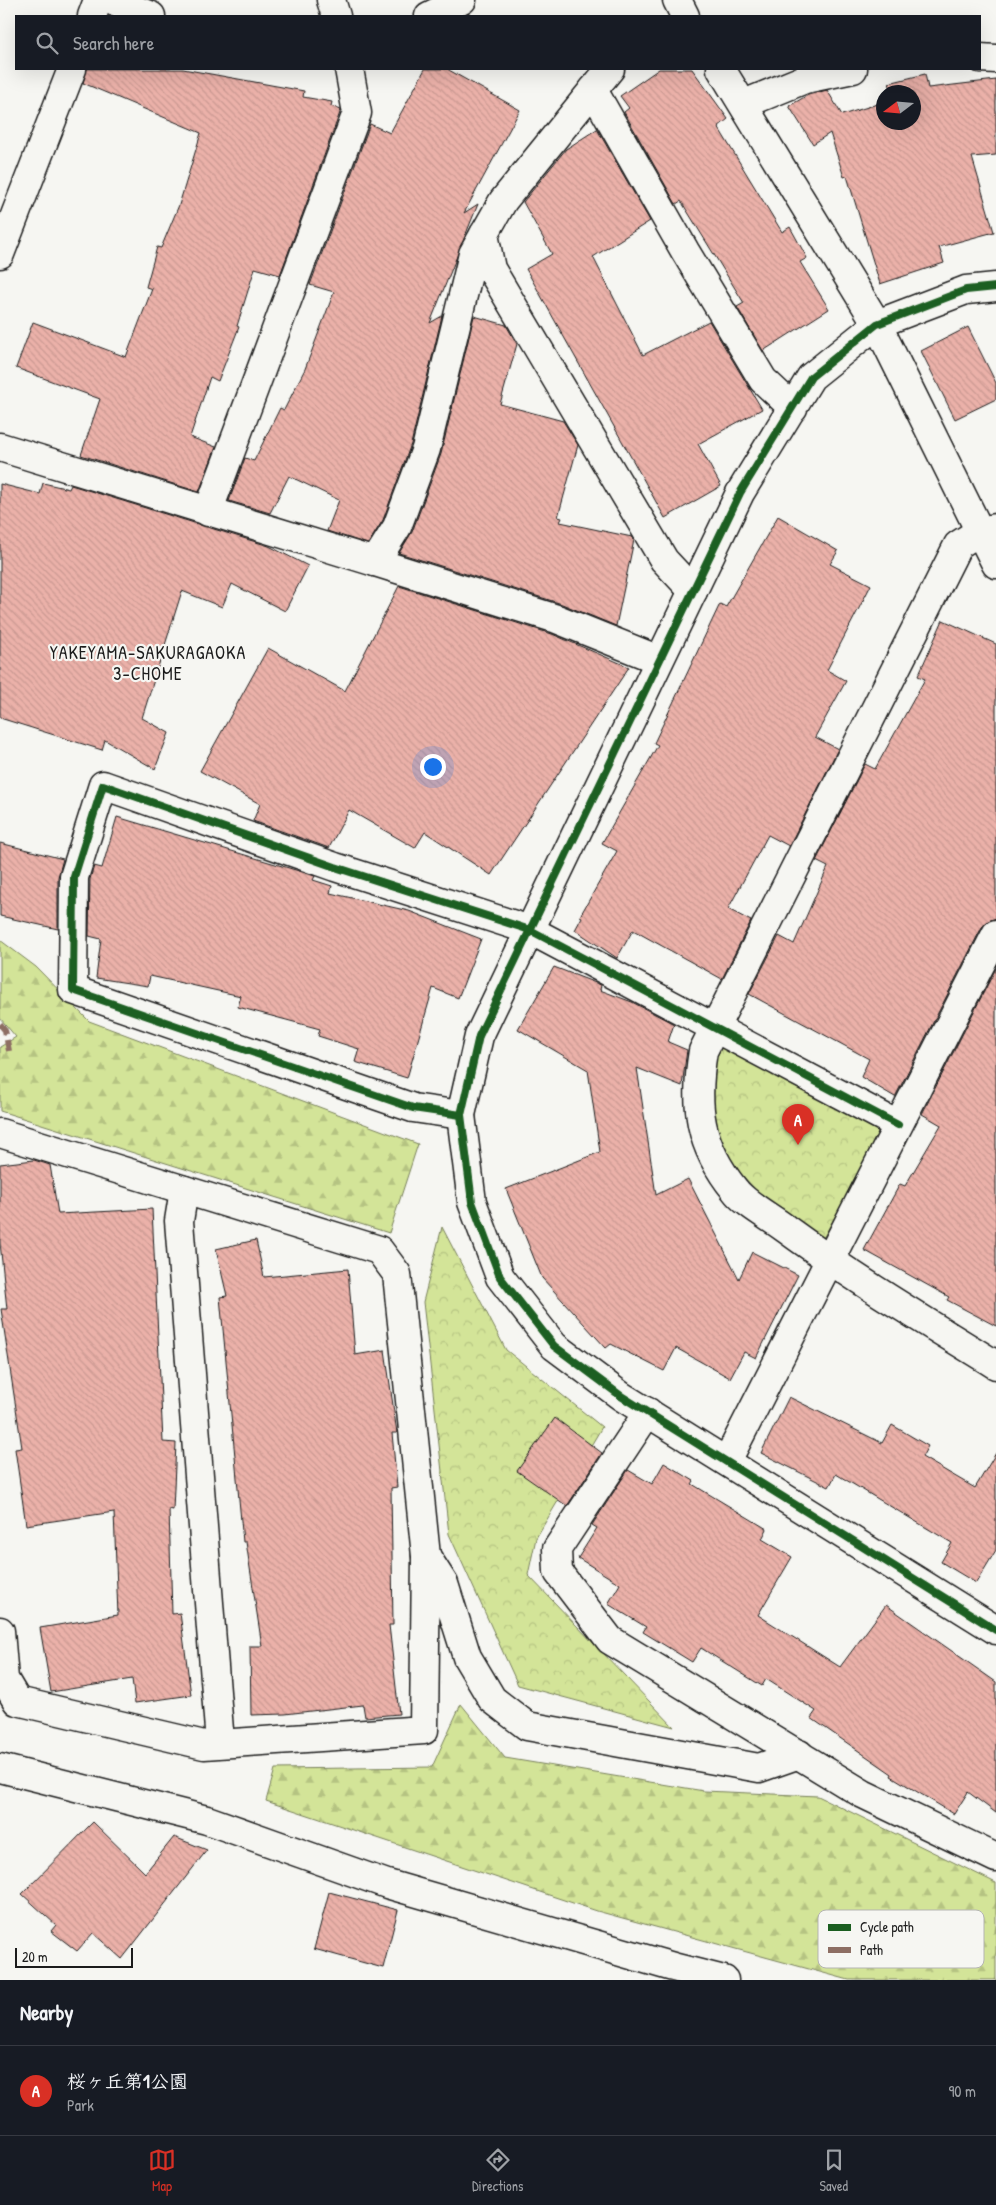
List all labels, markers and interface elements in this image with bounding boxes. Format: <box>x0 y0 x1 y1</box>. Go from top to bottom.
search box <box>15 15 981 70</box>
icon: search <box>33 29 61 57</box>
text: Search here <box>73 30 154 56</box>
north arrow <box>876 85 921 130</box>
district label: YAKEYAMA-SAKURAGAOKA 3-CHOME <box>50 640 246 686</box>
your location <box>420 754 446 780</box>
pin: A <box>782 1104 814 1145</box>
legend <box>818 1910 984 1968</box>
text: Cycle path <box>860 1917 914 1937</box>
text: Path <box>860 1940 883 1959</box>
scale bar <box>15 1945 132 1968</box>
text: 20 m <box>22 1947 48 1966</box>
text: Nearby <box>20 1998 73 2027</box>
text: 桜ヶ丘第1公園 <box>67 2068 188 2094</box>
text: A <box>32 2080 40 2102</box>
text: 90 m <box>948 2080 976 2102</box>
text: Park <box>67 2094 94 2116</box>
tab: Map <box>148 2146 176 2195</box>
tab: Directions <box>472 2146 523 2195</box>
tab: Saved <box>819 2146 848 2195</box>

